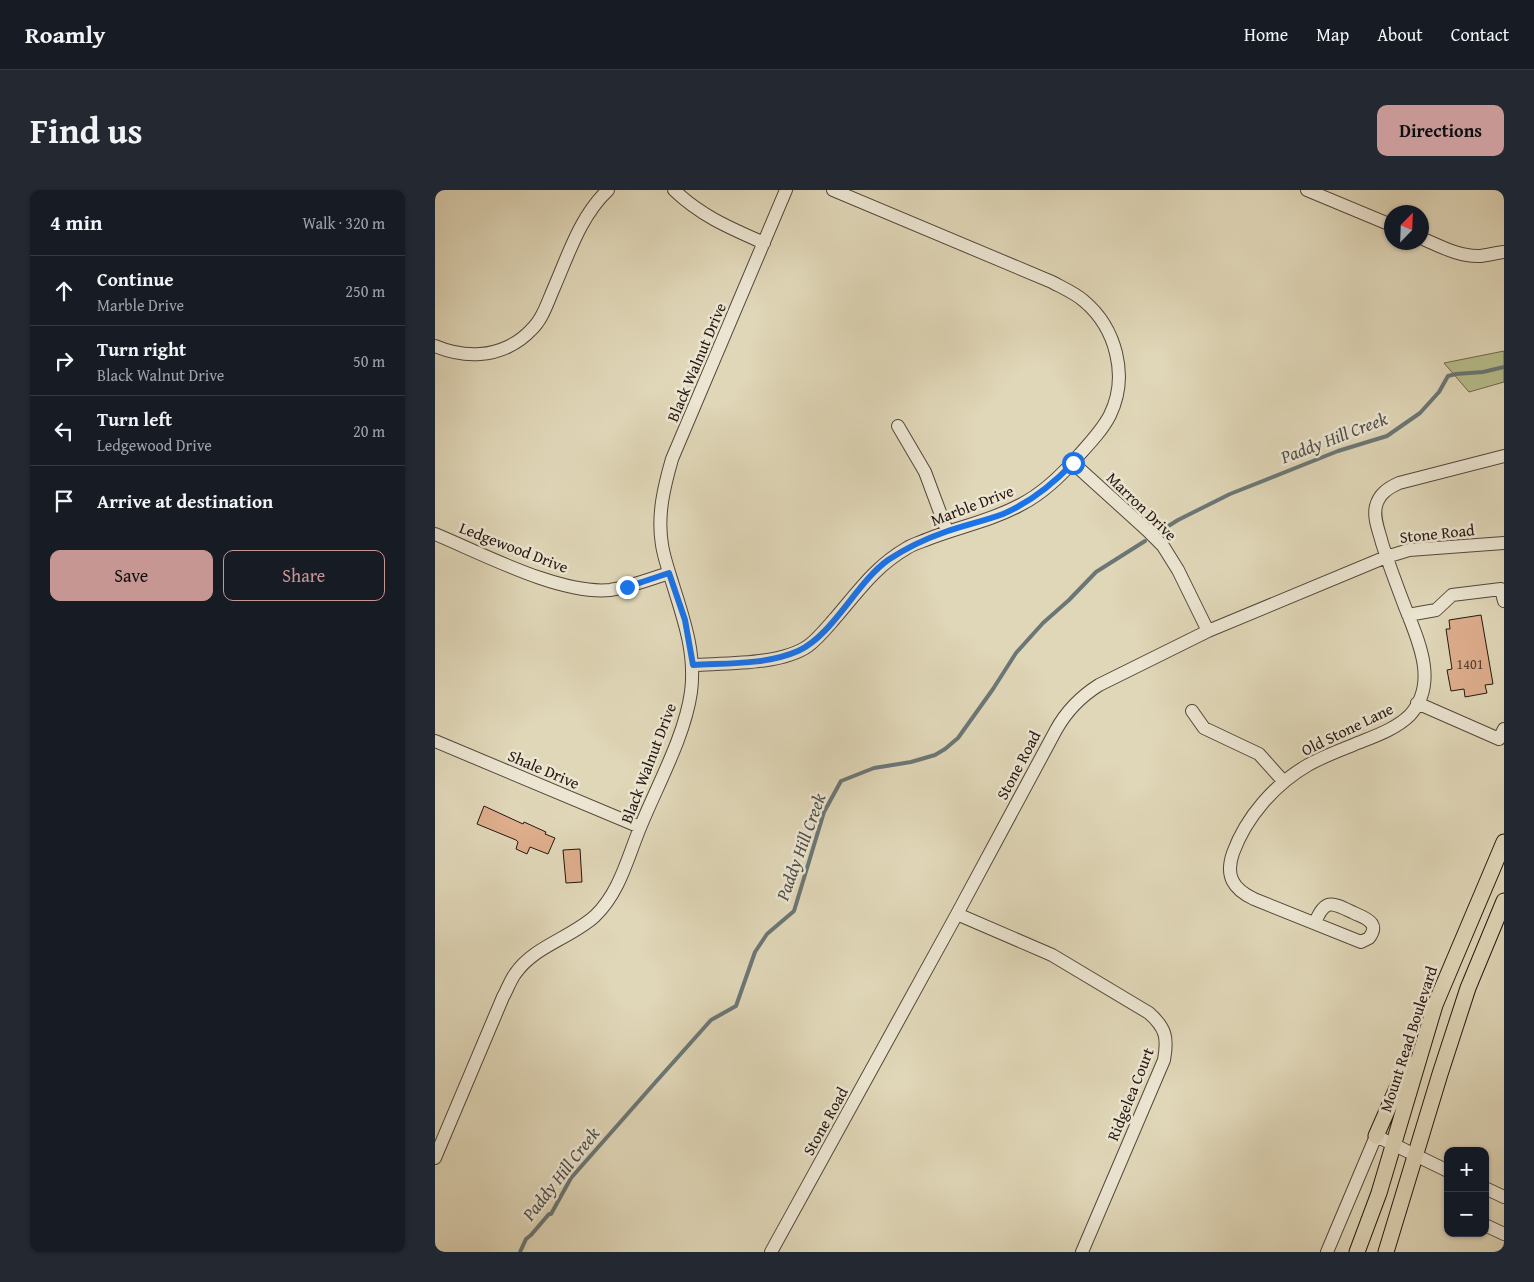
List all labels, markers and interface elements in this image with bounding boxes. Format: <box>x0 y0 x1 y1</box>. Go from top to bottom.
text: Roamly <box>25 17 105 52</box>
text: Home <box>1244 21 1288 48</box>
text: Map <box>1316 21 1349 48</box>
text: About <box>1377 21 1423 48</box>
text: Contact <box>1451 21 1509 48</box>
text: Find us <box>30 105 143 156</box>
button: Directions <box>1377 105 1504 156</box>
north arrow <box>1384 205 1429 250</box>
text: 4 min <box>50 207 102 238</box>
text: Walk · 320 m <box>302 211 385 235</box>
text: Continue <box>97 265 174 293</box>
icon: ahead <box>50 277 78 305</box>
text: 250 m <box>345 279 385 303</box>
text: Marble Drive <box>97 293 184 317</box>
street label: Black Walnut Drive <box>660 299 732 425</box>
text: Turn right <box>97 335 186 363</box>
icon: right <box>50 347 78 375</box>
text: 50 m <box>353 349 385 373</box>
text: Black Walnut Drive <box>97 363 224 387</box>
text: Turn left <box>97 405 172 433</box>
water label: Paddy Hill Creek <box>1276 405 1392 471</box>
icon: left <box>50 417 78 445</box>
text: 20 m <box>353 419 385 443</box>
text: Ledgewood Drive <box>97 433 212 457</box>
route start <box>1062 452 1085 475</box>
street label: Marron Drive <box>1101 466 1183 546</box>
street label: Marble Drive <box>927 478 1017 532</box>
icon: arrive <box>50 487 78 515</box>
text: Arrive at destination <box>97 487 273 515</box>
street label: Ledgewood Drive <box>456 515 572 579</box>
street label: Stone Road <box>1398 517 1476 549</box>
button: Save <box>50 550 213 601</box>
button: Share <box>223 550 385 601</box>
route end <box>616 576 639 599</box>
house number: 1401 <box>1457 654 1483 674</box>
street label: Old Stone Lane <box>1297 696 1397 762</box>
street label: Black Walnut Drive <box>614 699 682 827</box>
street label: Stone Road <box>990 726 1046 804</box>
street label: Shale Drive <box>504 743 584 795</box>
water label: Paddy Hill Creek <box>768 789 833 905</box>
street label: Mount Read Boulevard <box>1373 962 1443 1115</box>
street label: Ridgelea Court <box>1100 1043 1160 1144</box>
street label: Stone Road <box>796 1082 854 1160</box>
water label: Paddy Hill Creek <box>515 1121 606 1227</box>
map controls <box>1444 1147 1489 1237</box>
button: + <box>1444 1147 1489 1192</box>
button: − <box>1444 1192 1489 1237</box>

